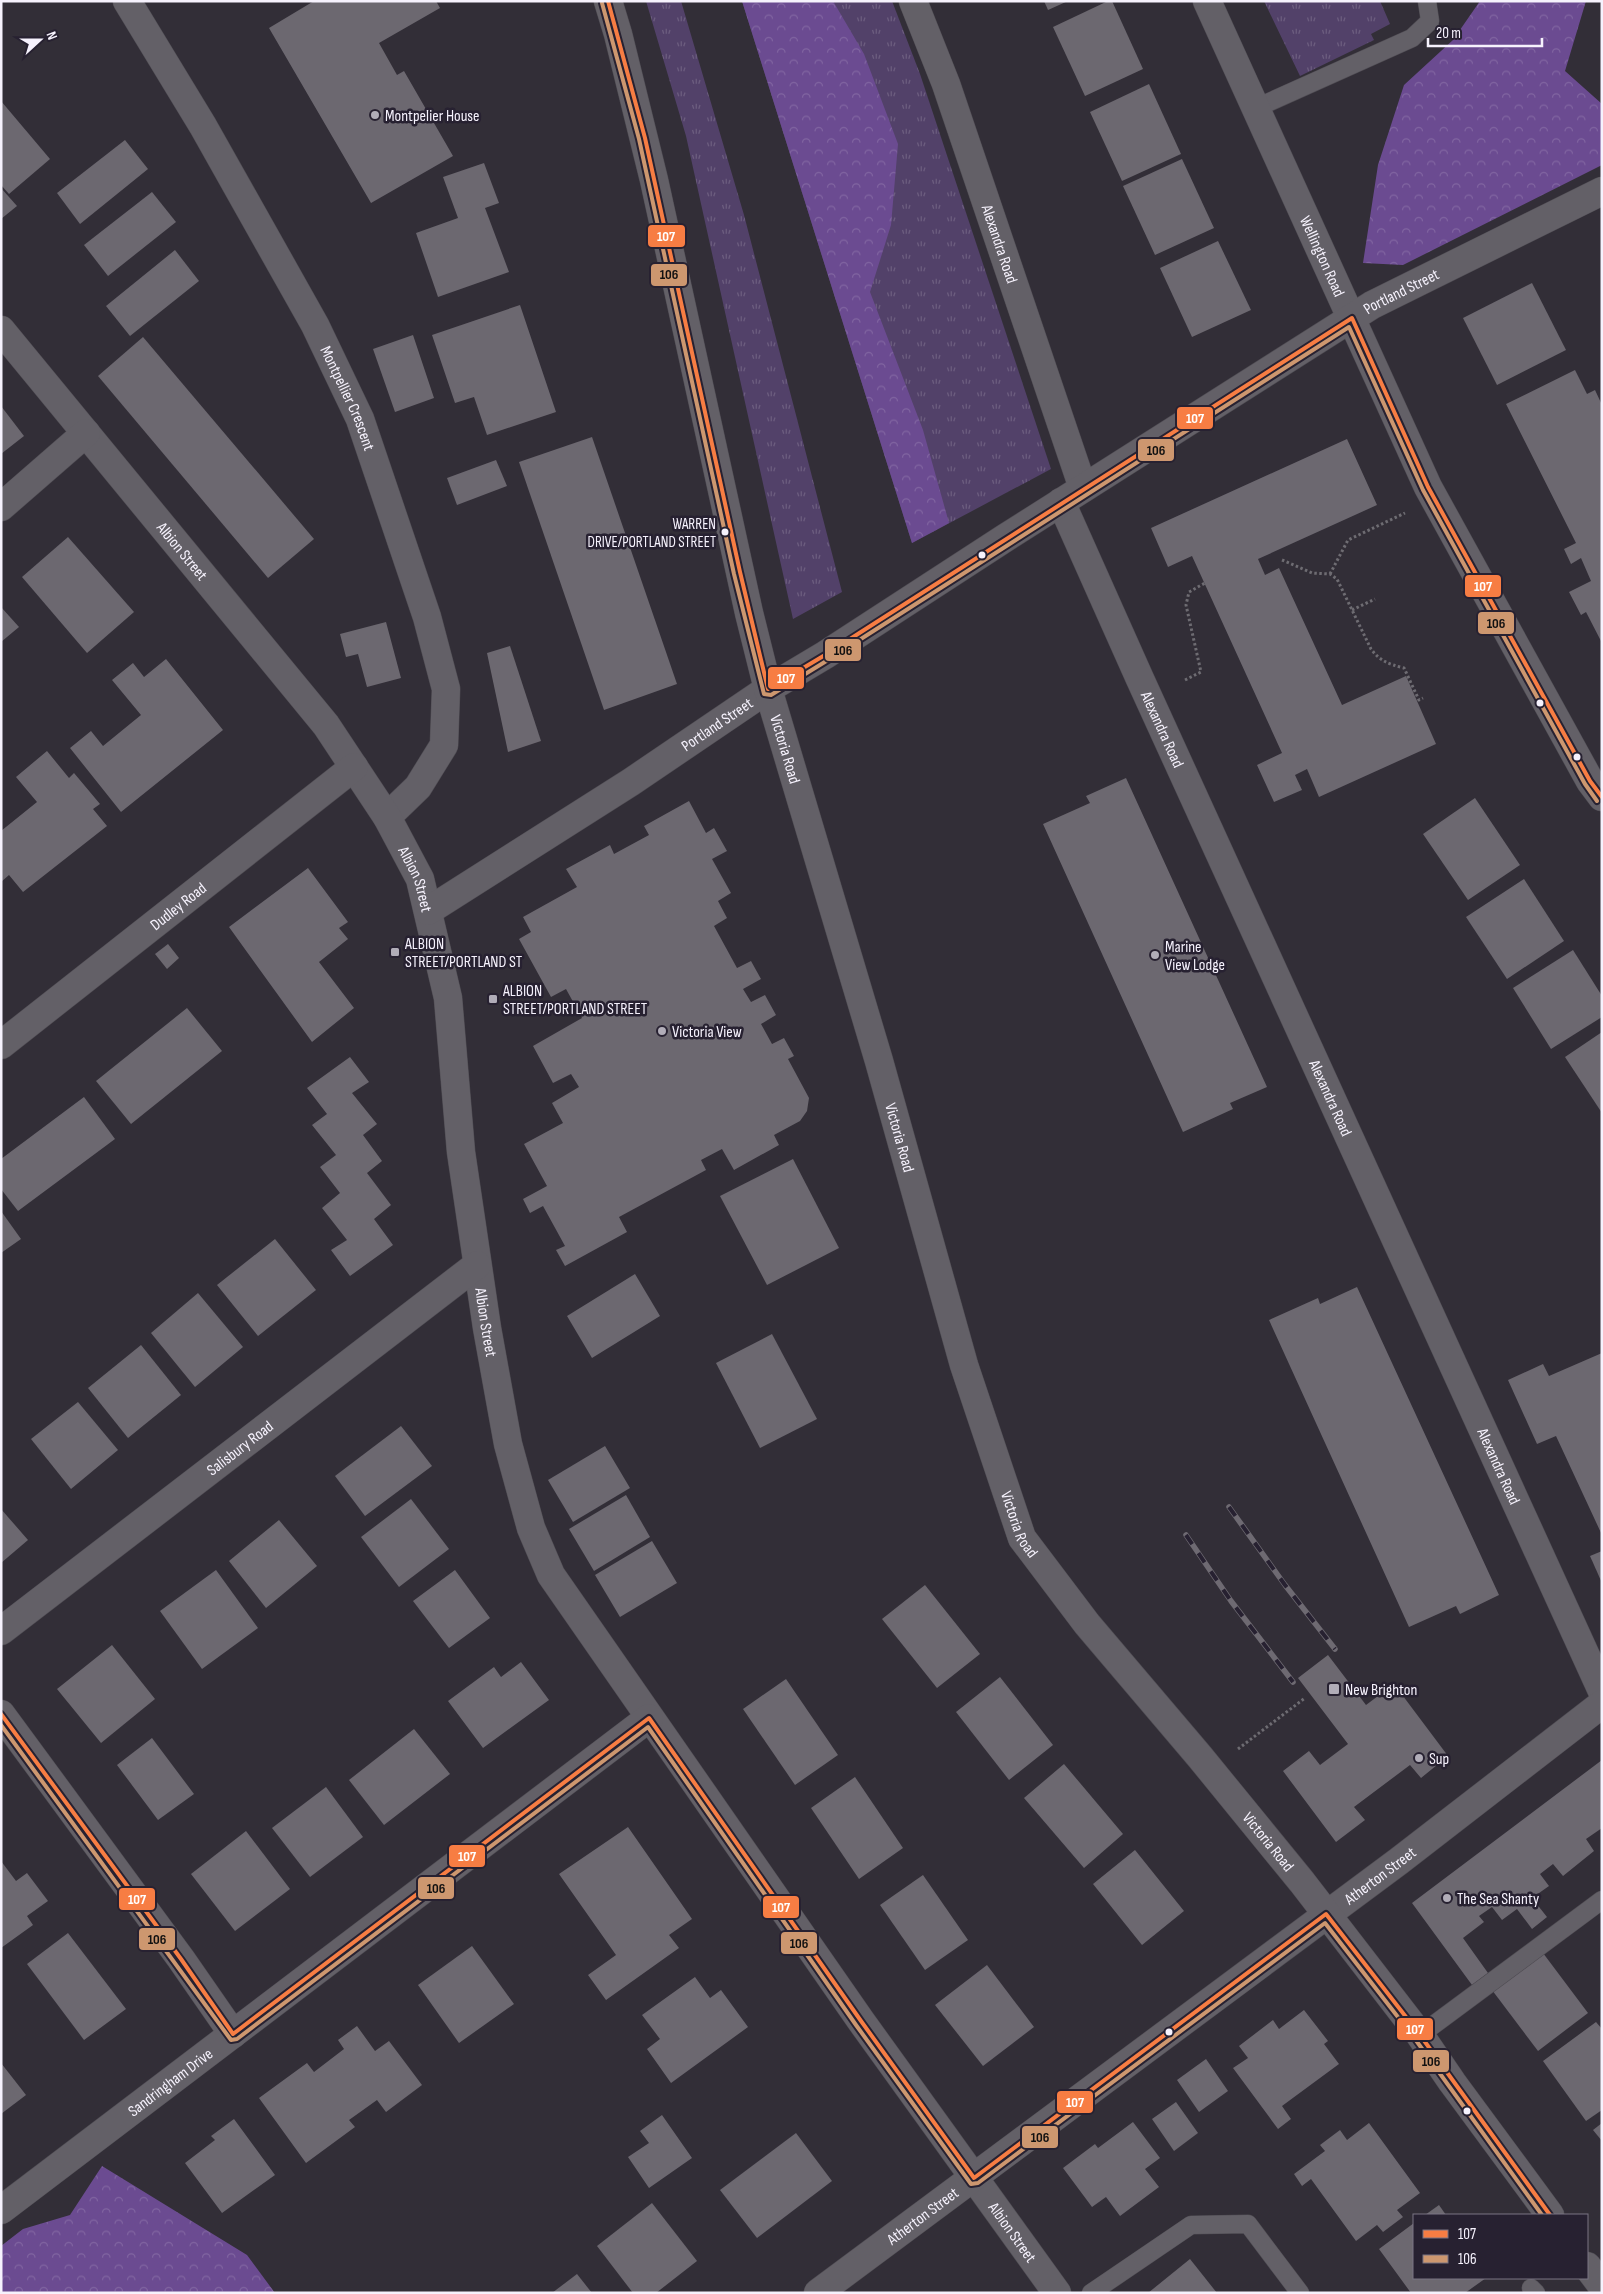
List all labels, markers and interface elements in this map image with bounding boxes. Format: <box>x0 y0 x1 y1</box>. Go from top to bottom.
north arrow <box>15 15 65 65</box>
scale bar <box>1428 15 1542 47</box>
text: 20 m <box>1436 24 1461 43</box>
text: N <box>42 29 61 42</box>
place label: Montpelier House <box>385 107 480 126</box>
marker: Montpelier House <box>369 109 381 121</box>
street label: Alexandra Road <box>976 202 1021 286</box>
street label: Wellington Road <box>1295 213 1348 300</box>
line badge: 107 <box>647 224 686 248</box>
text: 107 <box>657 228 676 245</box>
line badge: 106 <box>650 263 688 287</box>
street label: Portland Street <box>1360 265 1443 319</box>
text: 106 <box>660 266 679 283</box>
street label: Montpellier Crescent <box>315 343 378 453</box>
line badge: 107 <box>1176 406 1214 430</box>
text: 107 <box>1186 410 1205 427</box>
line badge: 106 <box>1137 438 1175 462</box>
text: 106 <box>1147 442 1166 459</box>
place label: WARREN DRIVE/PORTLAND STREET <box>588 515 716 552</box>
street label: Albion Street <box>151 518 211 585</box>
marker: WARREN DRIVE/PORTLAND STREET <box>720 527 730 537</box>
unlabelled marker <box>977 550 987 560</box>
line badge: 107 <box>1464 574 1502 598</box>
text: 107 <box>1474 578 1493 595</box>
line badge: 106 <box>1477 611 1515 635</box>
text: 106 <box>1487 615 1506 632</box>
line badge: 106 <box>824 638 862 662</box>
text: 106 <box>834 642 853 659</box>
line badge: 107 <box>767 666 805 690</box>
text: 107 <box>777 670 796 687</box>
street label: Alexandra Road <box>1136 688 1187 771</box>
street label: Portland Street <box>678 694 757 756</box>
unlabelled marker <box>1535 698 1545 708</box>
street label: Victoria Road <box>765 713 804 786</box>
unlabelled marker <box>1572 752 1582 762</box>
street label: Albion Street <box>393 843 436 914</box>
street label: Dudley Road <box>147 879 210 935</box>
place label: ALBION STREET/PORTLAND ST <box>404 935 523 972</box>
place label: Marine View Lodge <box>1165 938 1225 975</box>
marker: ALBION STREET/PORTLAND ST <box>389 946 401 958</box>
marker: Marine View Lodge <box>1149 949 1161 961</box>
place label: ALBION STREET/PORTLAND STREET <box>502 982 648 1019</box>
marker: ALBION STREET/PORTLAND STREET <box>487 993 499 1005</box>
place label: Victoria View <box>672 1023 742 1042</box>
marker: Victoria View <box>656 1025 668 1037</box>
street label: Alexandra Road <box>1304 1056 1355 1139</box>
street label: Victoria Road <box>880 1101 918 1174</box>
street label: Albion Street <box>470 1286 500 1359</box>
street label: Salisbury Road <box>204 1417 277 1480</box>
street label: Alexandra Road <box>1472 1425 1524 1508</box>
street label: Victoria Road <box>996 1489 1041 1562</box>
place label: New Brighton <box>1345 1681 1417 1700</box>
marker: New Brighton <box>1327 1682 1341 1696</box>
place label: Sup <box>1429 1750 1449 1769</box>
marker: Sup <box>1413 1752 1425 1764</box>
street label: Victoria Road <box>1238 1809 1297 1876</box>
street label: Atherton Street <box>1340 1843 1420 1910</box>
line badge: 107 <box>448 1844 486 1868</box>
text: 107 <box>458 1848 477 1865</box>
line badge: 106 <box>417 1876 455 1900</box>
text: 106 <box>427 1880 446 1897</box>
line badge: 107 <box>118 1887 156 1911</box>
place label: The Sea Shanty <box>1457 1890 1539 1909</box>
text: 107 <box>128 1891 147 1908</box>
marker: The Sea Shanty <box>1441 1892 1453 1904</box>
line badge: 107 <box>762 1895 800 1919</box>
text: 107 <box>772 1899 791 1916</box>
line badge: 106 <box>138 1927 176 1951</box>
text: 106 <box>148 1931 167 1948</box>
line badge: 106 <box>780 1931 818 1955</box>
text: 106 <box>790 1935 809 1952</box>
line badge: 107 <box>1396 2017 1434 2041</box>
text: 107 <box>1406 2021 1425 2038</box>
unlabelled marker <box>1164 2027 1174 2037</box>
street label: Sandringham Drive <box>125 2045 217 2121</box>
line badge: 106 <box>1412 2049 1450 2073</box>
text: 106 <box>1422 2053 1441 2070</box>
line badge: 107 <box>1056 2090 1094 2114</box>
text: 107 <box>1066 2094 1085 2111</box>
unlabelled marker <box>1462 2106 1472 2116</box>
line badge: 106 <box>1021 2125 1059 2149</box>
text: 106 <box>1031 2129 1050 2146</box>
street label: Atherton Street <box>883 2184 963 2250</box>
street label: Albion Street <box>983 2198 1040 2267</box>
legend <box>1413 2214 1588 2279</box>
text: 107 <box>1458 2225 1476 2244</box>
text: 106 <box>1458 2250 1477 2269</box>

